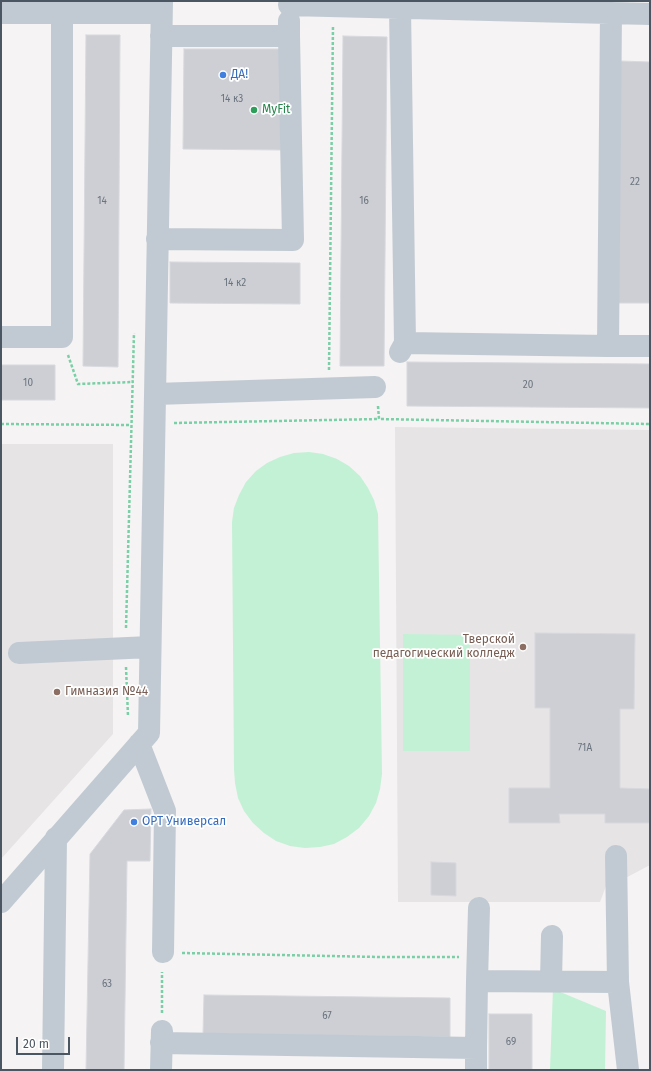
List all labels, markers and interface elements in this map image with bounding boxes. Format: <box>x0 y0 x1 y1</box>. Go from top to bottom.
place label: ДА! <box>231 68 248 82</box>
marker: ДА! <box>218 70 228 80</box>
house number: 14 к3 <box>221 93 243 105</box>
place label: MyFit <box>262 103 290 117</box>
marker: MyFit <box>249 105 259 115</box>
house number: 22 <box>630 176 640 188</box>
house number: 14 <box>97 195 107 207</box>
house number: 16 <box>359 195 369 207</box>
house number: 14 к2 <box>224 277 246 289</box>
house number: 10 <box>23 377 33 389</box>
house number: 20 <box>523 379 533 391</box>
place label: Тверской педагогический колледж <box>373 633 515 661</box>
marker: Тверской педагогический колледж <box>518 642 528 652</box>
place label: Гимназия №44 <box>65 685 148 699</box>
marker: Гимназия №44 <box>52 687 62 697</box>
house number: 71А <box>578 742 592 754</box>
place label: ОРТ Универсал <box>142 815 226 829</box>
marker: ОРТ Универсал <box>129 817 139 827</box>
house number: 63 <box>102 978 112 990</box>
house number: 67 <box>322 1010 332 1022</box>
scale bar <box>18 1029 72 1055</box>
house number: 69 <box>506 1036 516 1048</box>
text: 20 m <box>23 1037 49 1051</box>

